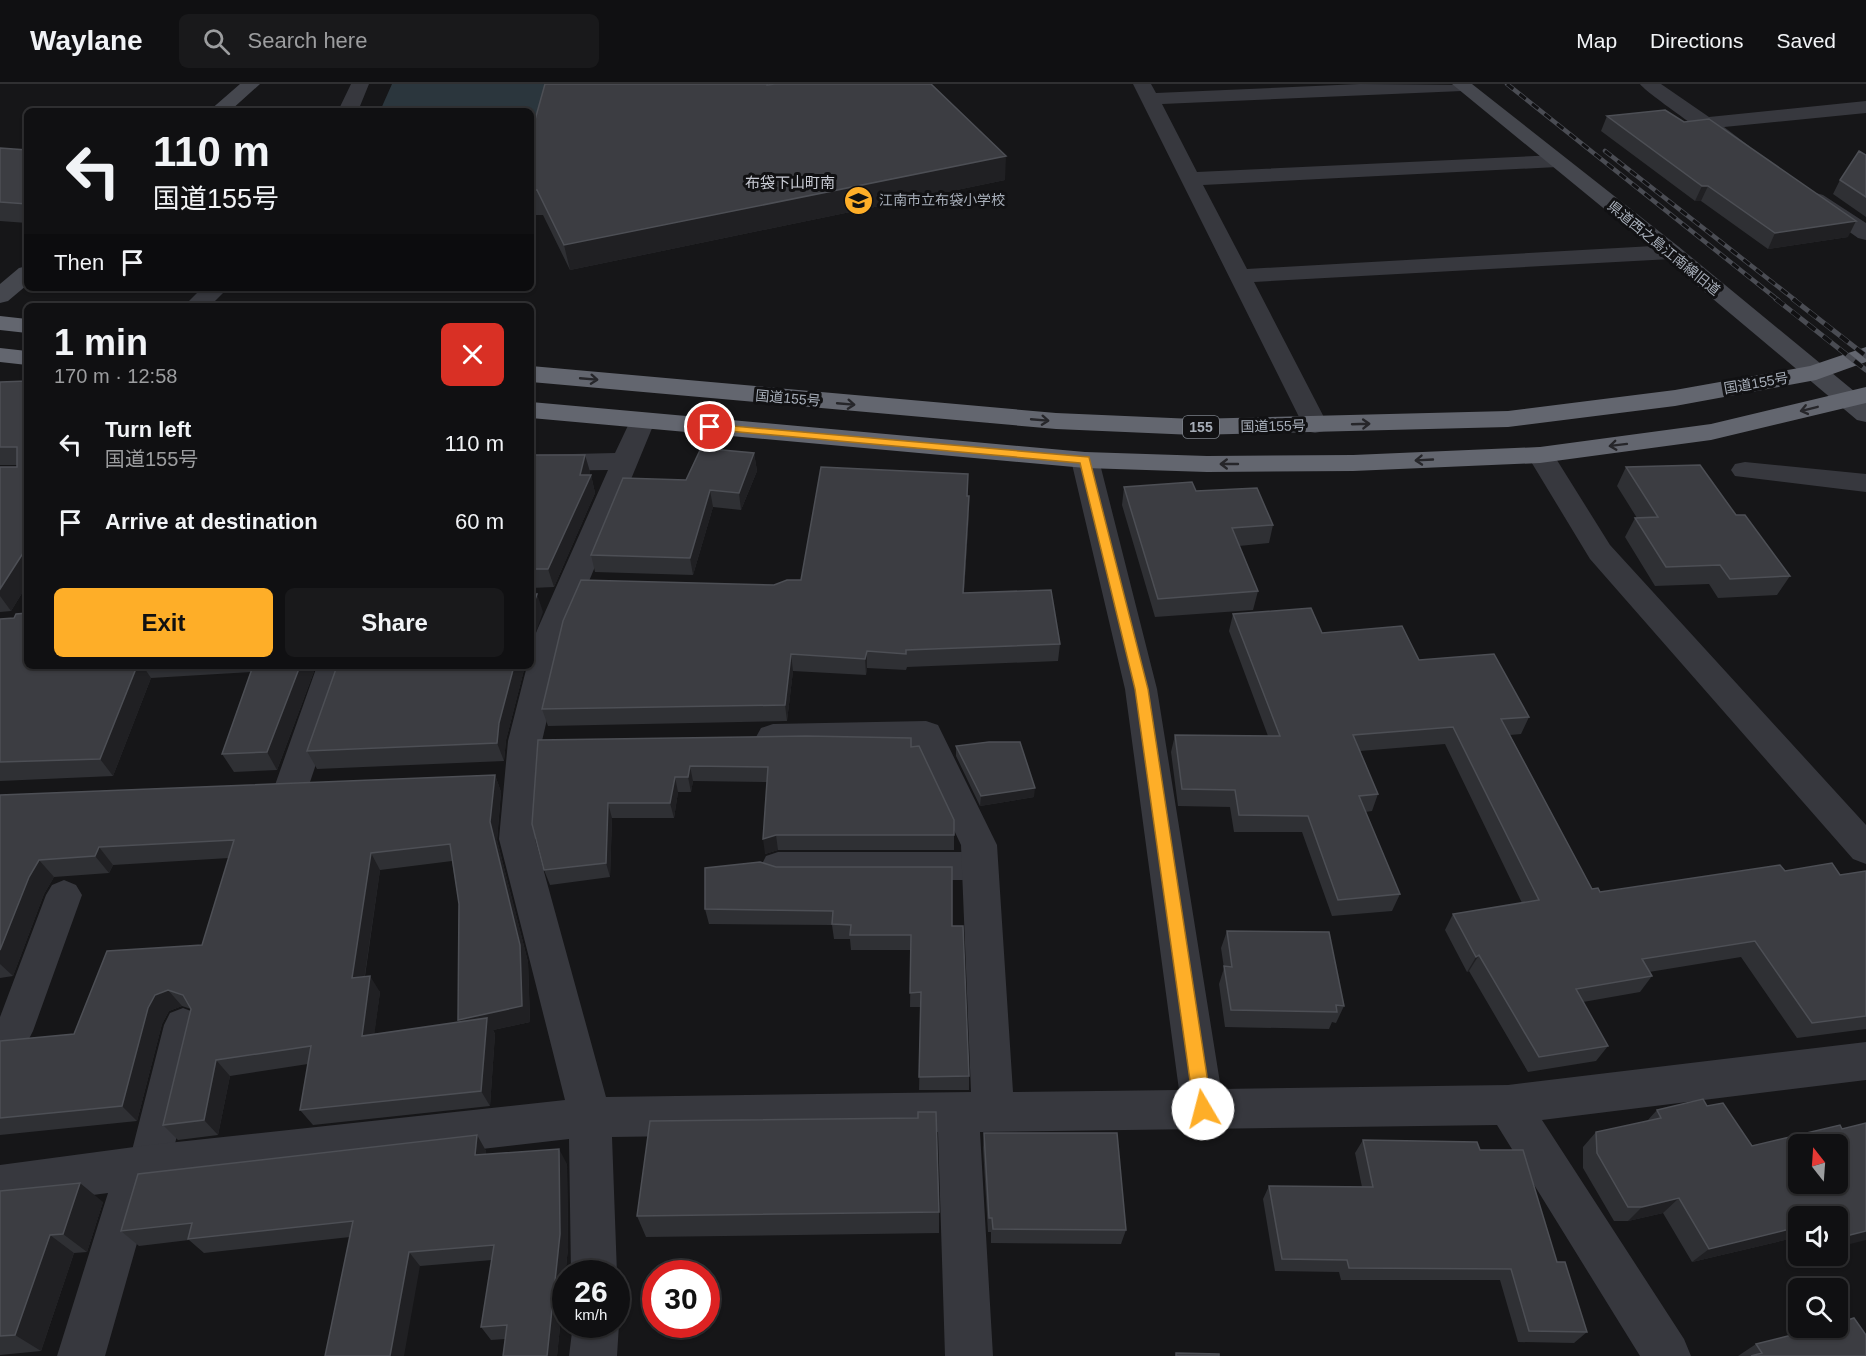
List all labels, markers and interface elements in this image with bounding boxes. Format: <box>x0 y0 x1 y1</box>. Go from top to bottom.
search box <box>179 14 599 68</box>
text: Waylane <box>30 25 143 56</box>
icon: search <box>200 25 233 58</box>
text: Search here <box>248 28 367 53</box>
text: Map <box>1576 29 1617 52</box>
text: Directions <box>1650 29 1743 52</box>
text: Saved <box>1776 29 1836 52</box>
text: 110 m <box>153 128 270 175</box>
icon: left <box>54 132 132 210</box>
district label: 布袋下山町南 <box>745 174 835 191</box>
text: 国道155号 <box>153 184 279 214</box>
school or university icon: 江南市立布袋小学校 <box>842 184 874 216</box>
place label: 江南市立布袋小学校 <box>879 192 1005 208</box>
street label: 県道西之島江南線旧道 <box>1605 198 1723 298</box>
icon: arrive <box>116 246 149 279</box>
text: Then <box>54 250 104 275</box>
text: 1 min <box>54 322 148 363</box>
button: close <box>441 323 504 386</box>
text: 170 m · 12:58 <box>54 365 177 387</box>
street label: 国道155号 <box>1722 369 1790 397</box>
one-way arrow <box>579 374 599 385</box>
street label: 国道155号 <box>755 387 821 409</box>
one-way arrow <box>836 399 856 410</box>
pin <box>684 401 735 452</box>
one-way arrow <box>1800 403 1819 415</box>
icon: arrive <box>693 410 726 443</box>
one-way arrow <box>1030 415 1050 426</box>
road number: 155 <box>1183 416 1219 438</box>
text: Turn left <box>105 417 191 442</box>
street label: 国道155号 <box>1240 417 1306 435</box>
one-way arrow <box>1351 418 1371 429</box>
icon: left <box>54 428 87 461</box>
text: 110 m <box>444 431 504 456</box>
one-way arrow <box>1608 439 1628 450</box>
text: 国道155号 <box>105 448 198 470</box>
one-way arrow <box>1414 455 1434 466</box>
one-way arrow <box>1219 458 1239 470</box>
icon: arrive <box>54 506 87 539</box>
text: Arrive at destination <box>105 509 318 534</box>
text: 60 m <box>455 509 504 534</box>
button: Exit <box>54 588 273 657</box>
button: Share <box>285 588 504 657</box>
position arrow <box>1171 1077 1235 1141</box>
north arrow <box>1788 1134 1848 1194</box>
map controls <box>1788 1134 1848 1338</box>
button: sound <box>1788 1206 1848 1266</box>
speed limit sign: 30 <box>642 1260 720 1338</box>
text: 26 <box>574 1275 608 1308</box>
button: search <box>1788 1278 1848 1338</box>
text: km/h <box>575 1306 607 1323</box>

